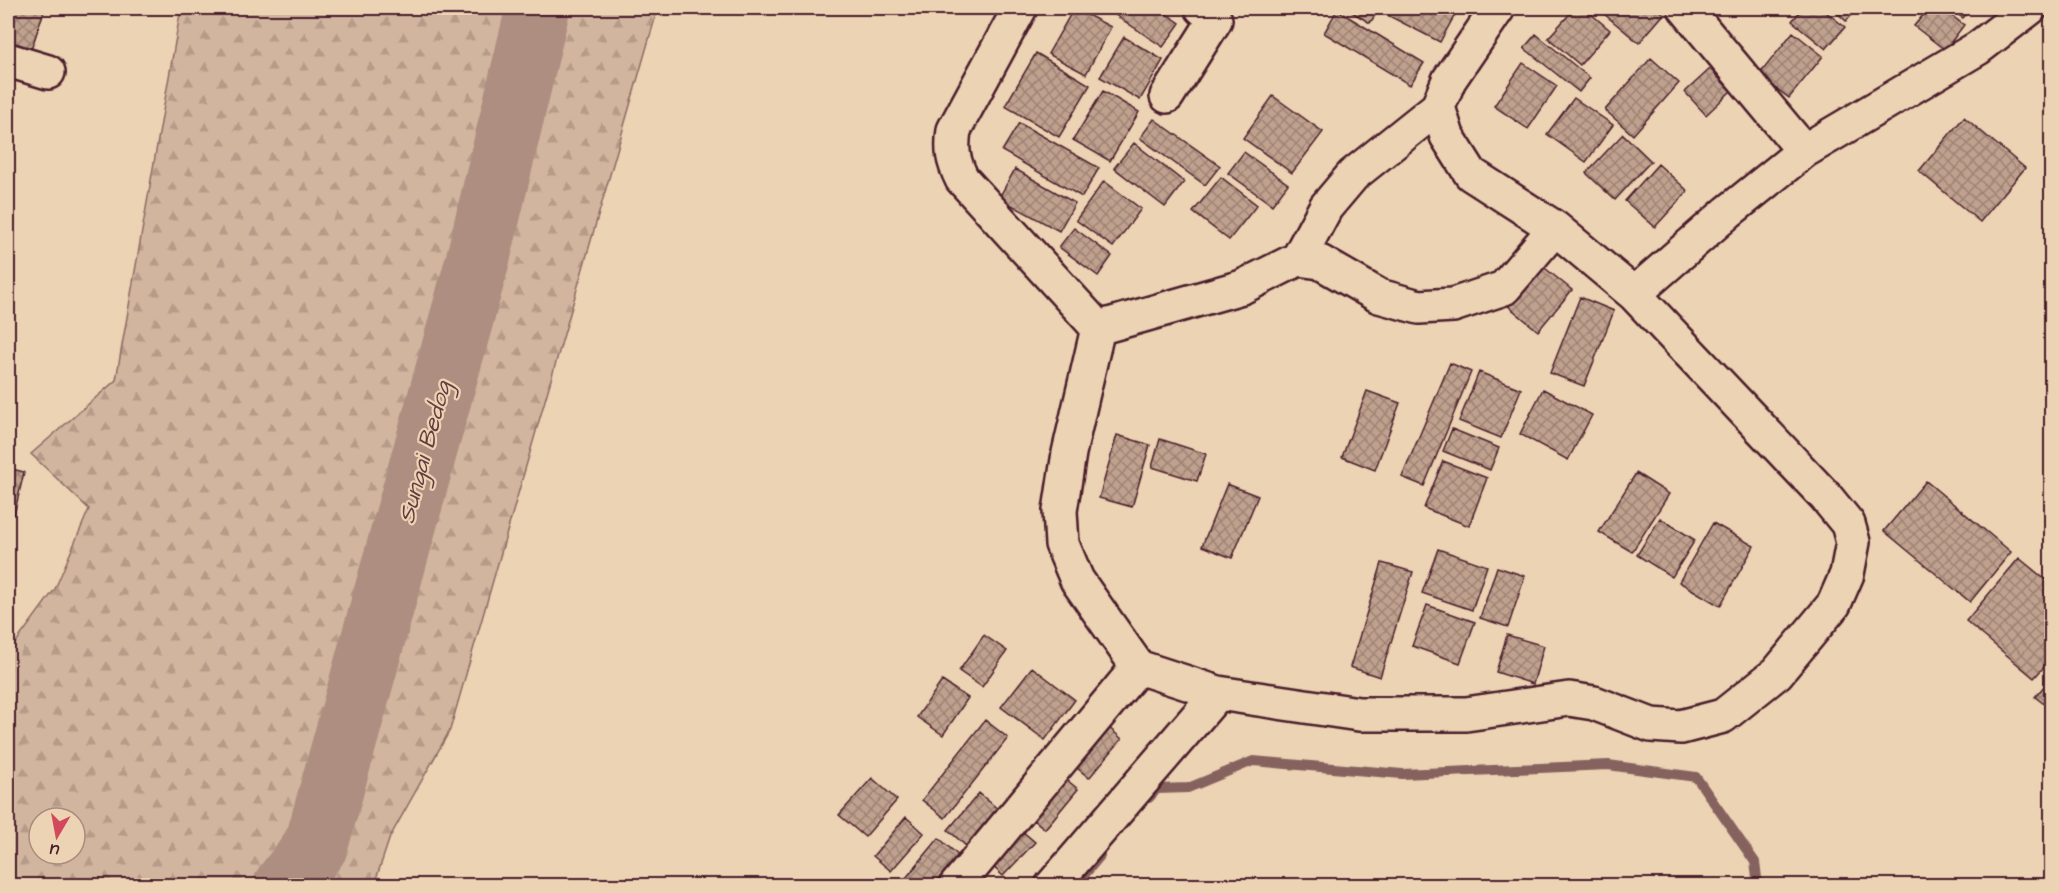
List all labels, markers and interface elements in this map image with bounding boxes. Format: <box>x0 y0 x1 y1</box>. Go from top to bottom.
water label: Sungai Bedog <box>390 376 462 527</box>
north arrow <box>27 806 87 866</box>
text: U <box>48 838 61 861</box>

